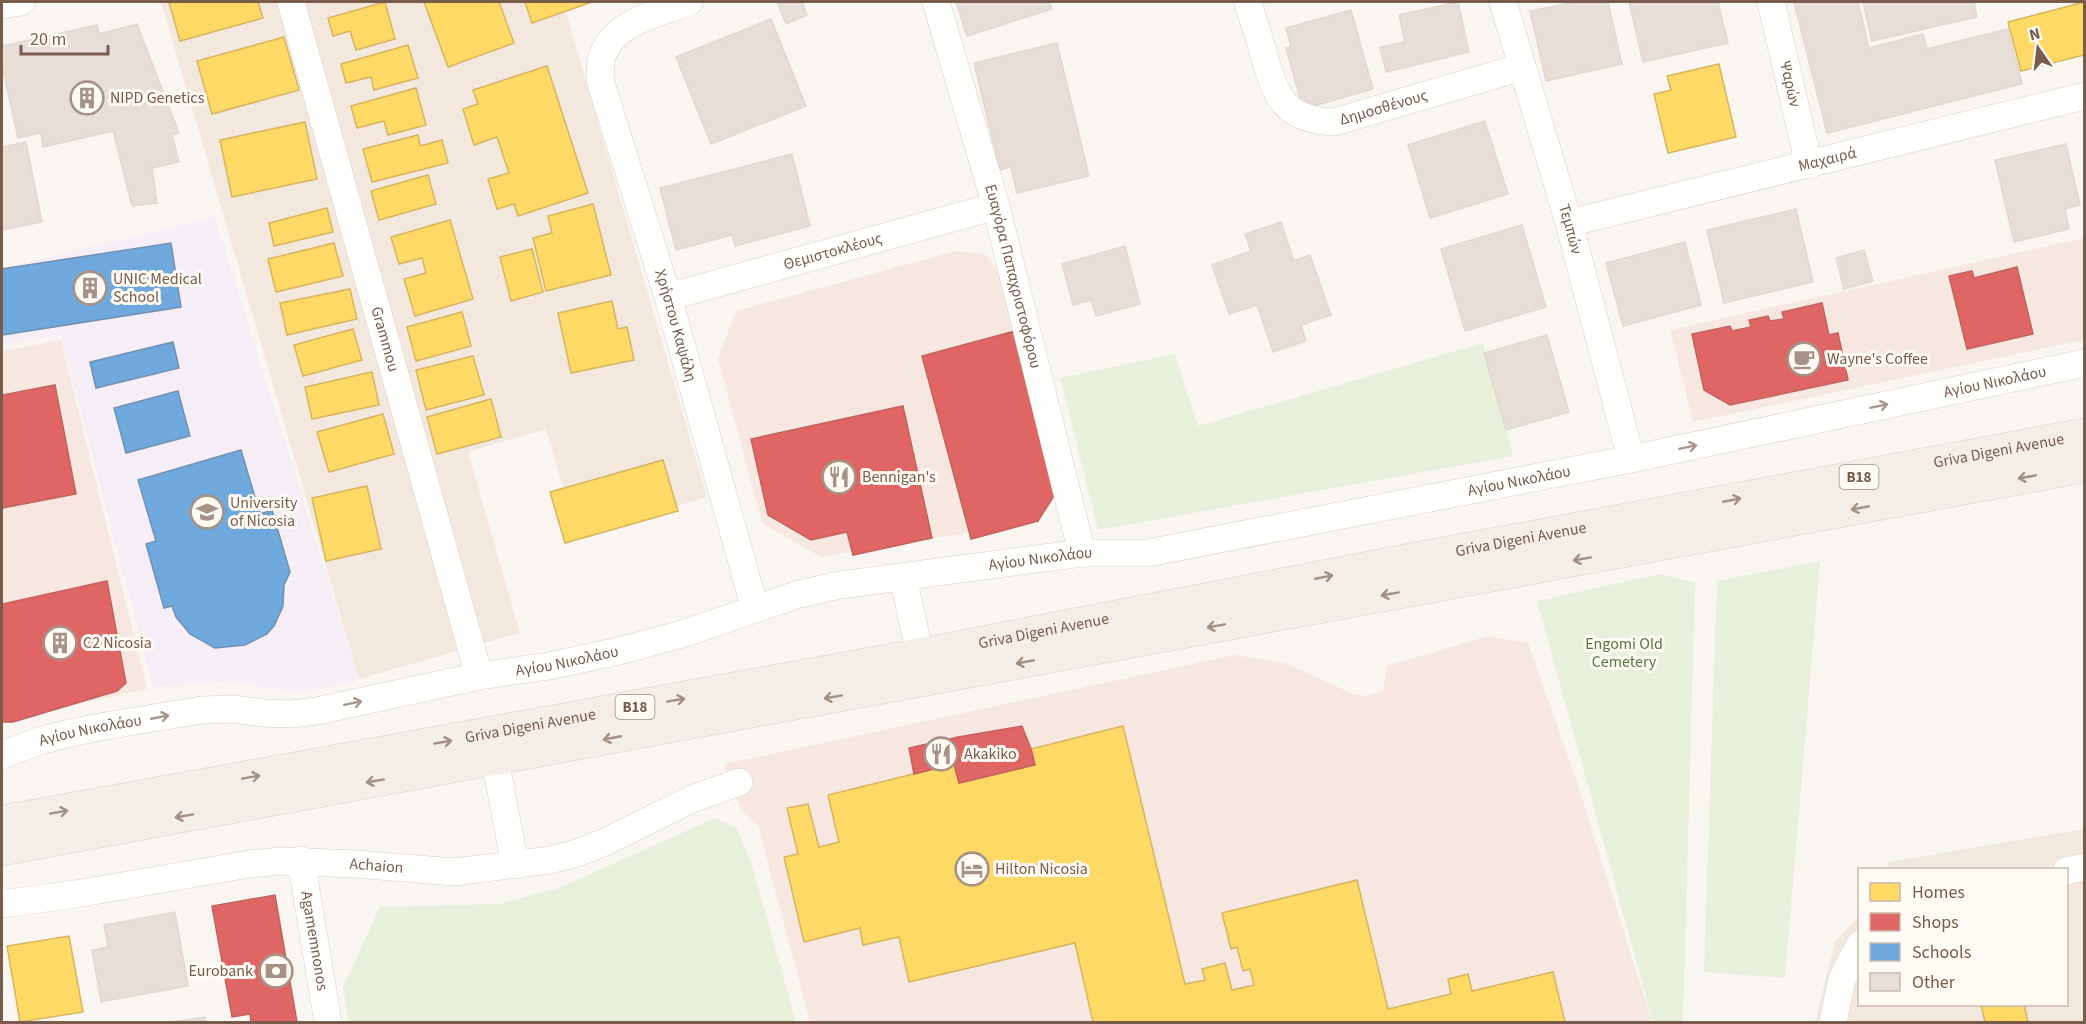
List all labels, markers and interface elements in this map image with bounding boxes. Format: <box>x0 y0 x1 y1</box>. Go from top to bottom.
scale bar <box>21 18 108 56</box>
north arrow <box>2008 18 2068 78</box>
text: N <box>2027 22 2042 46</box>
text: 20 m <box>30 27 66 52</box>
street label: Ψαρών <box>1774 58 1806 110</box>
building icon: NIPD Genetics <box>69 80 105 116</box>
street label: Δημοσθένους <box>1337 84 1430 131</box>
place label: NIPD Genetics <box>110 87 205 109</box>
street label: Μαχαιρά <box>1796 142 1859 177</box>
street label: Ευαγόρα Παπαχριστοφόρου <box>979 182 1047 371</box>
street label: Τεμπών <box>1553 201 1588 257</box>
street label: Θεμιστοκλέους <box>781 227 885 275</box>
street label: Χρήστου Καψάλη <box>649 266 702 384</box>
place label: UNIC Medical School <box>113 268 202 308</box>
building icon: UNIC Medical School <box>72 270 108 306</box>
street label: Grammou <box>365 304 405 374</box>
cafe icon: Wayne's Coffee <box>1786 341 1822 377</box>
place label: Wayne's Coffee <box>1827 348 1928 370</box>
street label: Αγίου Νικολάου <box>1941 360 2048 403</box>
one-way arrow <box>1869 400 1888 412</box>
street label: Griva Digeni Avenue <box>1932 428 2066 474</box>
one-way arrow <box>1678 441 1697 452</box>
restaurant icon: Bennigan's <box>821 459 857 495</box>
street label: Αγίου Νικολάου <box>1466 460 1572 502</box>
road number: B18 <box>1840 465 1878 489</box>
place label: Bennigan's <box>862 466 936 488</box>
one-way arrow <box>2018 472 2037 483</box>
place label: University of Nicosia <box>230 492 298 532</box>
school or university icon: University of Nicosia <box>189 494 225 530</box>
one-way arrow <box>1721 495 1741 506</box>
one-way arrow <box>1851 503 1870 514</box>
street label: Griva Digeni Avenue <box>1454 516 1588 562</box>
street label: Αγίου Νικολάου <box>987 542 1092 576</box>
one-way arrow <box>1572 554 1592 565</box>
one-way arrow <box>1314 571 1334 582</box>
one-way arrow <box>1381 589 1400 600</box>
street label: Griva Digeni Avenue <box>976 608 1111 654</box>
one-way arrow <box>1207 621 1227 632</box>
building icon: C2 Nicosia <box>42 625 78 661</box>
place label: C2 Nicosia <box>83 632 152 654</box>
park label: Engomi Old Cemetery <box>1585 633 1663 673</box>
street label: Αγίου Νικολάου <box>514 640 620 682</box>
one-way arrow <box>1015 657 1035 668</box>
one-way arrow <box>823 692 843 703</box>
one-way arrow <box>666 694 685 705</box>
road number: B18 <box>616 695 654 719</box>
one-way arrow <box>343 697 362 708</box>
street label: Griva Digeni Avenue <box>463 703 598 749</box>
street label: Αγίου Νικολάου <box>36 709 143 752</box>
one-way arrow <box>150 711 169 722</box>
one-way arrow <box>602 733 622 744</box>
one-way arrow <box>432 736 452 747</box>
restaurant icon: Akakiko <box>923 736 959 772</box>
place label: Akakiko <box>964 743 1017 765</box>
one-way arrow <box>241 771 260 782</box>
one-way arrow <box>366 776 386 787</box>
one-way arrow <box>49 806 68 817</box>
one-way arrow <box>174 811 194 822</box>
hotel icon: Hilton Nicosia <box>954 851 990 887</box>
street label: Achaion <box>349 853 404 879</box>
place label: Hilton Nicosia <box>995 858 1088 880</box>
legend <box>1858 868 2068 1006</box>
text: Homes <box>1912 880 1965 905</box>
street label: Agamemnonos <box>295 889 334 993</box>
text: Shops <box>1912 910 1959 935</box>
text: Schools <box>1912 940 1971 965</box>
bank icon: Eurobank <box>258 953 294 989</box>
place label: Eurobank <box>188 960 253 982</box>
text: Other <box>1912 970 1956 995</box>

